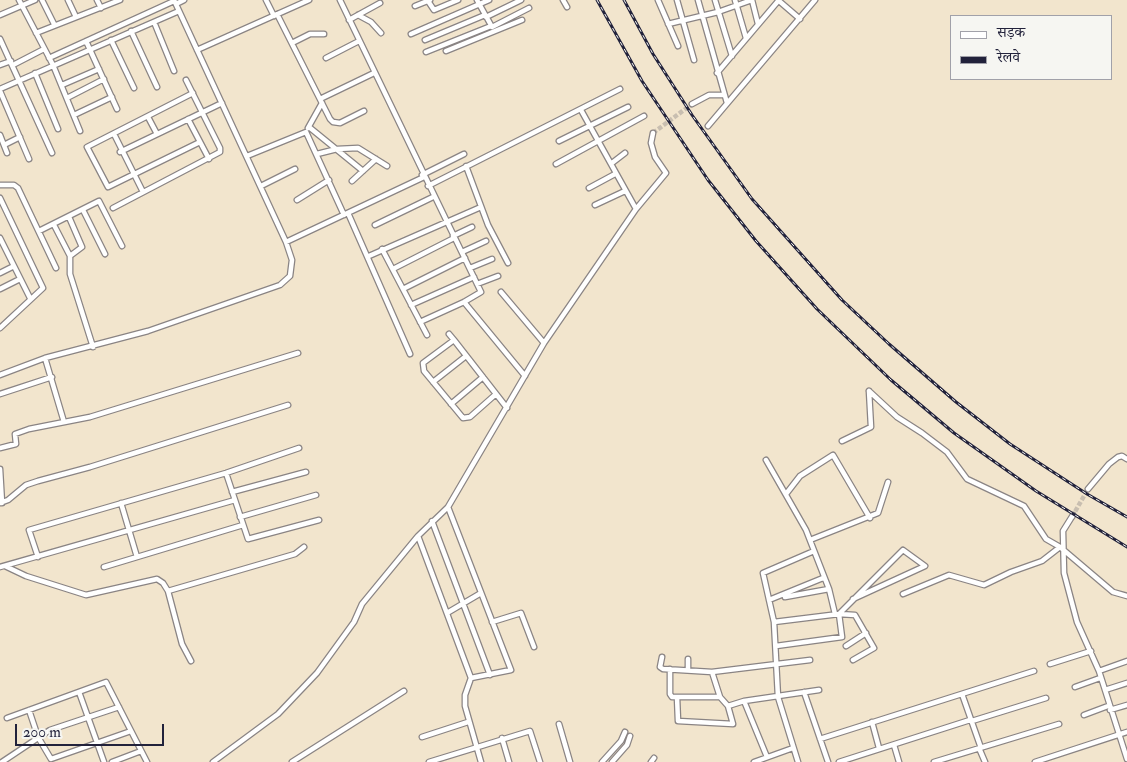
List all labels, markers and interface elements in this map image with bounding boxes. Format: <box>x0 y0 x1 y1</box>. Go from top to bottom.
legend <box>950 15 1112 80</box>
text: सड़क <box>997 23 1025 42</box>
text: रेलवे <box>997 48 1020 67</box>
scale bar <box>18 714 166 746</box>
text: 200 m <box>23 723 61 742</box>

